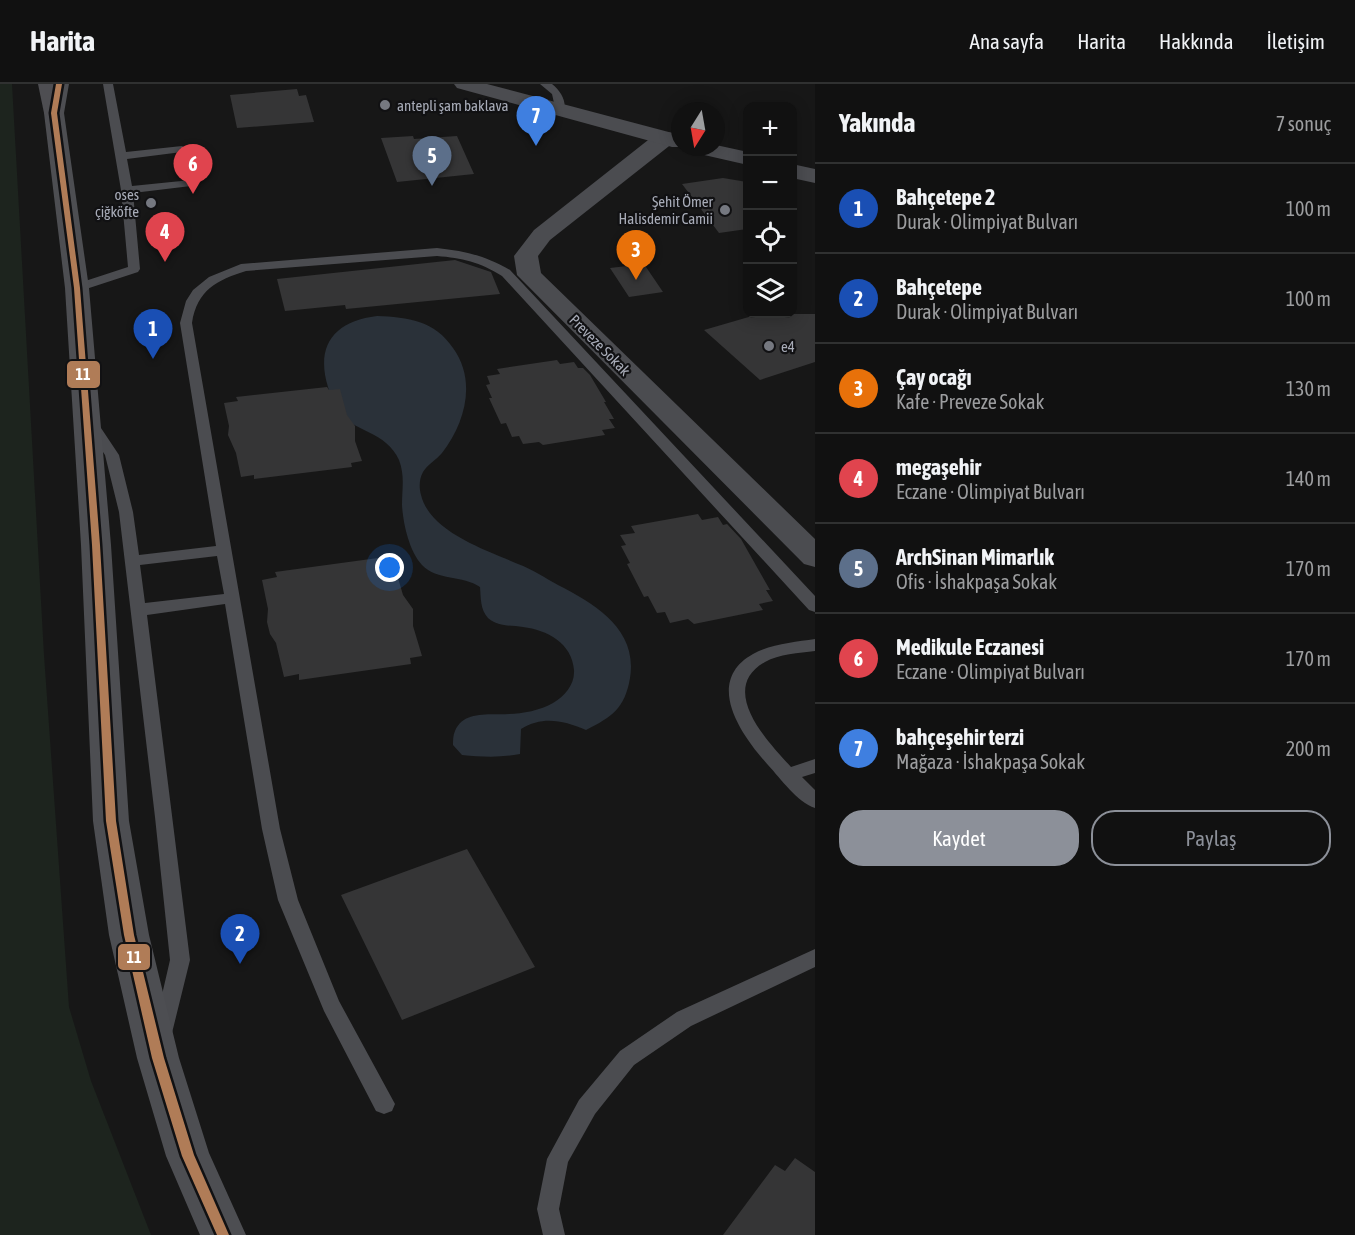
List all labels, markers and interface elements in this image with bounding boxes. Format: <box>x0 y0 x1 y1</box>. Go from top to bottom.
text: Harita <box>30 25 95 57</box>
text: Ana sayfa <box>970 29 1044 53</box>
text: Harita <box>1077 29 1126 53</box>
text: Hakkında <box>1159 29 1234 53</box>
text: İletişim <box>1267 29 1325 53</box>
place label: antepli şam baklava <box>397 97 509 114</box>
pin: 7 <box>516 97 556 146</box>
marker: antepli şam baklava <box>378 98 392 112</box>
north arrow <box>671 102 725 156</box>
map controls <box>743 102 797 318</box>
button: + <box>743 102 797 156</box>
text: Yakında <box>839 108 915 138</box>
text: 7 sonuç <box>1276 112 1331 135</box>
pin: 5 <box>412 136 452 186</box>
pin: 6 <box>174 144 212 194</box>
button: − <box>743 156 797 210</box>
text: Bahçetepe 2 <box>896 184 995 210</box>
place label: oses çiğköfte <box>95 186 139 220</box>
place label: Şehit Ömer Halisdemir Camii <box>619 193 714 227</box>
marker: oses çiğköfte <box>144 196 158 210</box>
text: 1 <box>854 197 863 220</box>
text: 100 m <box>1286 197 1331 220</box>
marker: Şehit Ömer Halisdemir Camii <box>718 203 732 217</box>
button: locate <box>743 210 797 264</box>
text: Durak · Olimpiyat Bulvarı <box>896 210 1078 233</box>
pin: 4 <box>146 212 184 262</box>
pin: 3 <box>616 230 656 280</box>
button: layers <box>743 264 797 318</box>
text: Bahçetepe <box>896 274 982 300</box>
text: 2 <box>854 287 863 310</box>
text: 100 m <box>1286 287 1331 310</box>
text: Durak · Olimpiyat Bulvarı <box>896 300 1078 323</box>
pin: 1 <box>134 310 172 359</box>
street label: Preveze Sokak <box>566 311 634 379</box>
place label: e4 <box>781 338 795 355</box>
marker: e4 <box>762 339 776 353</box>
line badge: 11 <box>66 360 101 389</box>
text: Çay ocağı <box>896 364 971 390</box>
text: 11 <box>75 365 91 383</box>
text: 3 <box>854 377 863 400</box>
text: 130 m <box>1286 377 1331 400</box>
text: Kafe · Preveze Sokak <box>896 390 1044 413</box>
text: megaşehir <box>896 454 981 480</box>
text: 4 <box>854 467 863 490</box>
text: 140 m <box>1286 467 1331 490</box>
text: Eczane · Olimpiyat Bulvarı <box>896 480 1085 503</box>
text: ArchSinan Mimarlık <box>896 544 1054 570</box>
your location <box>375 553 404 582</box>
text: 5 <box>854 557 863 580</box>
text: 170 m <box>1286 557 1331 580</box>
text: Ofis · İshakpaşa Sokak <box>896 570 1057 593</box>
text: Medikule Eczanesi <box>896 634 1044 660</box>
text: 6 <box>854 647 863 670</box>
text: 170 m <box>1286 647 1331 670</box>
text: Eczane · Olimpiyat Bulvarı <box>896 660 1085 683</box>
text: bahçeşehir terzi <box>896 724 1024 750</box>
text: 7 <box>854 737 863 760</box>
text: 200 m <box>1286 737 1331 760</box>
text: Mağaza · İshakpaşa Sokak <box>896 750 1085 773</box>
button: Kaydet <box>839 810 1079 866</box>
button: Paylaş <box>1091 810 1331 866</box>
pin: 2 <box>220 914 260 964</box>
line badge: 11 <box>117 943 151 971</box>
text: 11 <box>126 948 142 966</box>

